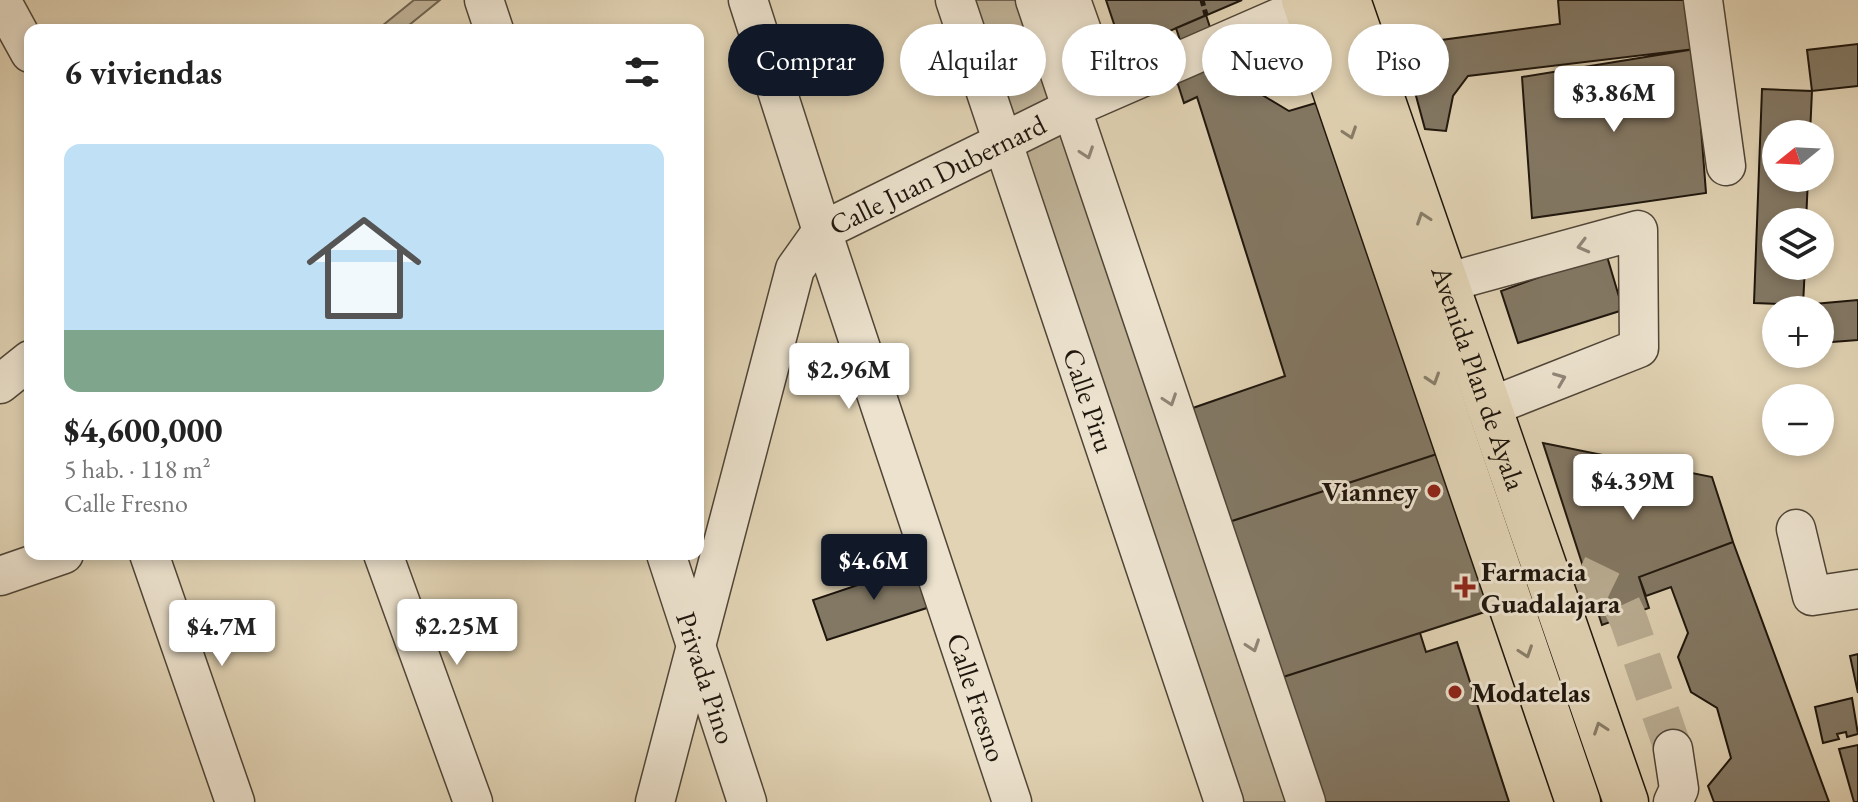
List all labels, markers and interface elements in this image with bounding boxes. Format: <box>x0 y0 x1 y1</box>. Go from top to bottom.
chip: Comprar <box>728 24 884 96</box>
chip: Alquilar <box>900 24 1046 96</box>
chip: Filtros <box>1062 24 1186 96</box>
chip: Nuevo <box>1202 24 1332 96</box>
chip: Piso <box>1348 24 1449 96</box>
text: 6 viviendas <box>64 50 222 94</box>
icon: filters <box>620 50 664 94</box>
pin: $3.86M <box>1549 66 1679 134</box>
text: $3.86M <box>1572 75 1656 109</box>
street label: Calle Juan Dubernard <box>823 106 1052 243</box>
north arrow <box>1762 120 1834 192</box>
map controls <box>1762 120 1834 456</box>
one-way arrow <box>1341 125 1357 139</box>
one-way arrow <box>1078 146 1094 160</box>
icon: home <box>292 196 436 340</box>
button: layers <box>1762 208 1834 280</box>
one-way arrow <box>1416 212 1432 226</box>
one-way arrow <box>1576 236 1590 253</box>
street label: Avenida Plan de Ayala <box>1423 260 1535 496</box>
button: + <box>1762 296 1834 368</box>
pin: $2.96M <box>784 343 914 411</box>
street label: Calle Piru <box>1055 343 1123 457</box>
text: $2.96M <box>807 352 891 386</box>
one-way arrow <box>1424 371 1440 385</box>
one-way arrow <box>1552 373 1566 389</box>
button: − <box>1762 384 1834 456</box>
one-way arrow <box>1161 392 1177 406</box>
text: $4,600,000 <box>64 408 222 452</box>
text: 5 hab. · 118 m² <box>64 452 210 486</box>
pin: $4.39M <box>1568 454 1698 522</box>
text: $4.39M <box>1591 463 1675 497</box>
place label: Vianney <box>1322 473 1419 509</box>
marker: Vianney <box>1425 482 1443 500</box>
text: Calle Fresno <box>64 486 188 520</box>
pin: $4.6M <box>818 534 930 602</box>
text: $4.6M <box>839 543 909 577</box>
place label: Farmacia Guadalajara <box>1481 553 1621 621</box>
marker: Farmacia Guadalajara <box>1456 578 1474 596</box>
pin: $2.25M <box>392 599 522 667</box>
pin: $4.7M <box>166 600 278 668</box>
street label: Privada Pino <box>668 607 745 748</box>
text: $2.25M <box>415 608 499 642</box>
text: $4.7M <box>187 609 257 643</box>
street label: Calle Fresno <box>939 628 1015 766</box>
one-way arrow <box>1244 639 1260 653</box>
one-way arrow <box>1517 644 1533 658</box>
place label: Modatelas <box>1471 674 1590 710</box>
marker: Modatelas <box>1446 683 1464 701</box>
one-way arrow <box>1593 722 1610 736</box>

